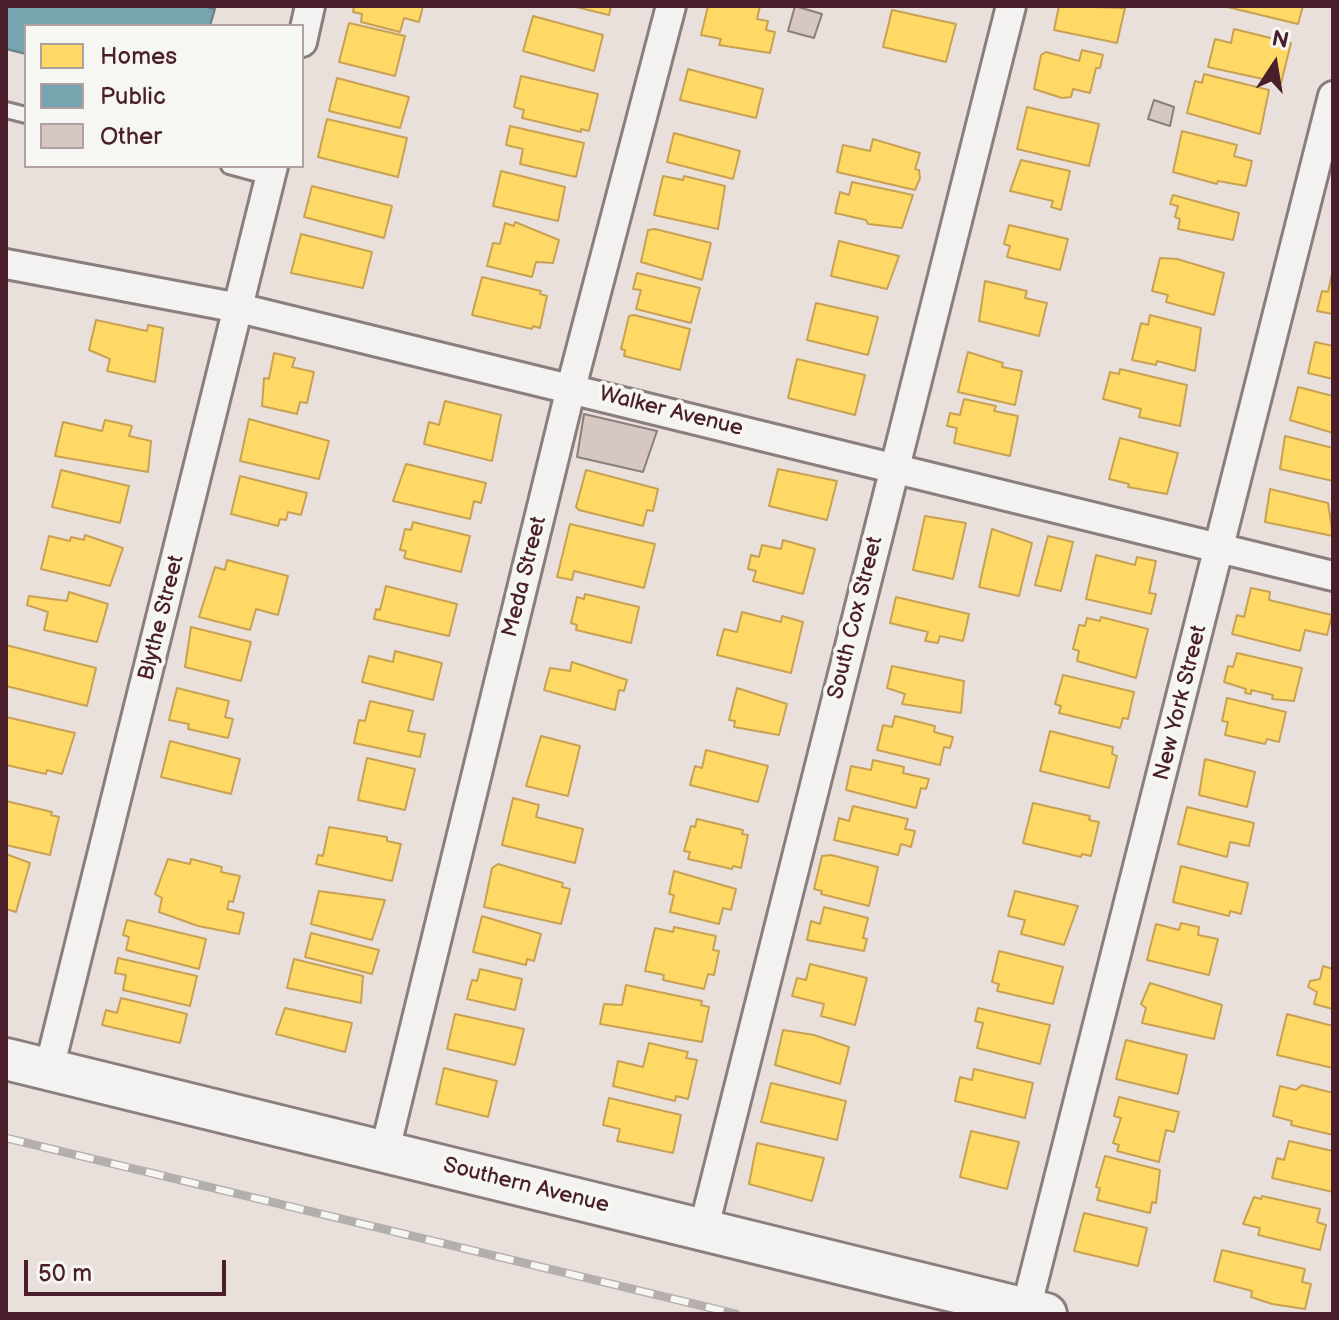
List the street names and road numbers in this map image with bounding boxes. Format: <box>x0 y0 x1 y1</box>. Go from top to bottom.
street label: Walker Avenue <box>596 381 746 443</box>
street label: Meda Street <box>497 514 553 640</box>
street label: South Cox Street <box>823 534 889 702</box>
street label: Blythe Street <box>134 553 190 683</box>
street label: New York Street <box>1149 623 1213 783</box>
street label: Southern Avenue <box>440 1153 612 1219</box>

